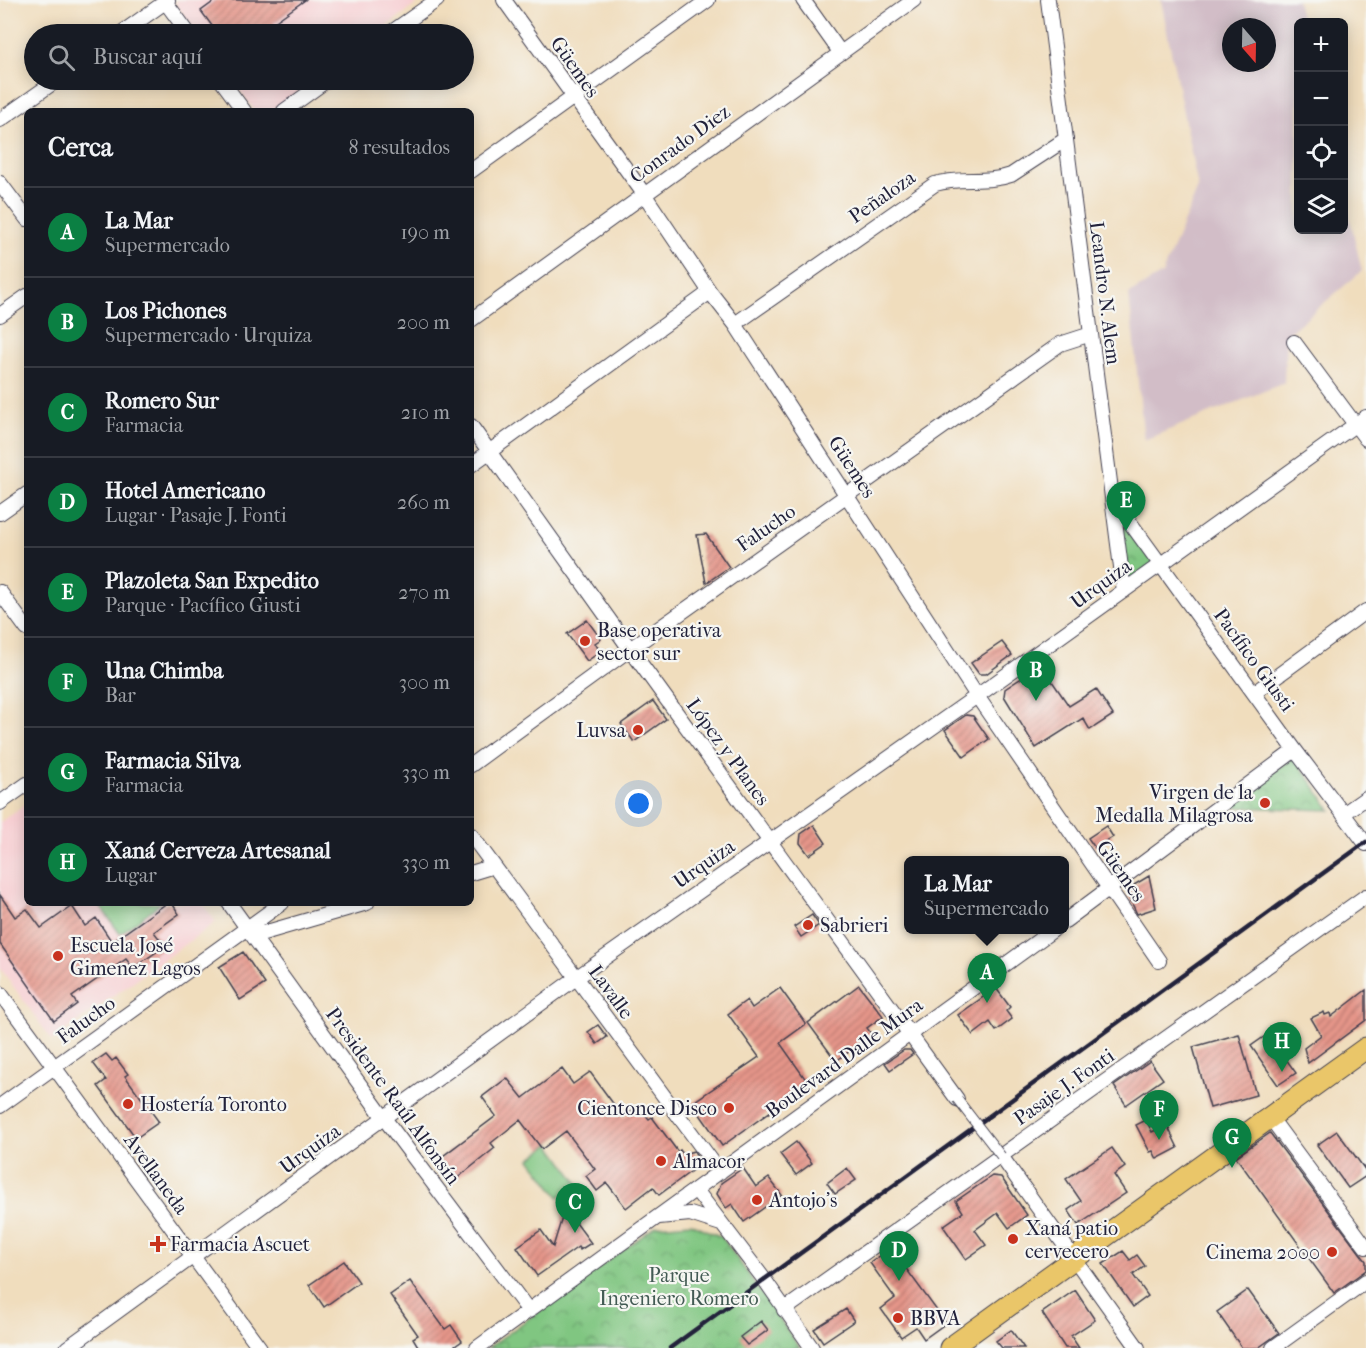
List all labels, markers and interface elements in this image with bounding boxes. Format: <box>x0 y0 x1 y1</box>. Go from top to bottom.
north arrow <box>1222 18 1276 72</box>
map controls <box>1294 18 1348 234</box>
button: + <box>1294 18 1348 72</box>
search box <box>24 24 474 90</box>
street label: Güemes <box>546 32 604 102</box>
icon: search <box>45 41 78 74</box>
text: Buscar aquí <box>93 44 202 70</box>
button: − <box>1294 72 1348 126</box>
street label: Conrado Diez <box>626 100 735 188</box>
button: locate <box>1294 126 1348 180</box>
text: Cerca <box>48 132 113 163</box>
text: 8 resultados <box>348 136 450 159</box>
street label: Peñaloza <box>844 165 920 228</box>
button: layers <box>1294 180 1348 234</box>
text: La Mar <box>105 208 173 234</box>
street label: Leandro N. Alem <box>1085 220 1125 366</box>
text: A <box>61 221 74 244</box>
text: 190 m <box>400 221 450 244</box>
text: Supermercado <box>105 234 230 257</box>
text: Los Pichones <box>105 298 227 324</box>
text: B <box>61 311 74 334</box>
text: 200 m <box>397 311 450 334</box>
text: Supermercado · Urquiza <box>105 324 312 347</box>
text: Romero Sur <box>105 388 219 414</box>
text: C <box>61 401 74 424</box>
text: 210 m <box>401 401 450 424</box>
text: Farmacia <box>105 414 183 437</box>
street label: Güemes <box>824 432 880 502</box>
text: Hotel Americano <box>105 478 265 504</box>
pin: E <box>1106 482 1146 531</box>
text: D <box>60 491 75 514</box>
text: 260 m <box>397 491 450 514</box>
street label: Falucho <box>732 499 800 557</box>
text: Lugar · Pasaje J. Fonti <box>105 504 287 527</box>
street label: Urquiza <box>1066 554 1137 614</box>
text: Plazoleta San Expedito <box>105 568 319 594</box>
text: E <box>61 581 74 604</box>
text: 270 m <box>398 581 450 604</box>
text: Parque · Pacífico Giusti <box>105 594 301 617</box>
street label: Pacífico Giusti <box>1209 604 1299 716</box>
place label: Base operativa sector sur <box>597 619 722 665</box>
marker: Base operativa sector sur <box>578 634 592 648</box>
pin: B <box>1016 652 1056 701</box>
text: Una Chimba <box>105 658 223 684</box>
text: F <box>62 671 73 694</box>
text: 300 m <box>399 671 450 694</box>
text: Bar <box>105 684 136 707</box>
street label: López y Planes <box>681 694 775 810</box>
place label: Luvsa <box>576 719 627 742</box>
marker: Luvsa <box>631 723 645 737</box>
text: Farmacia Silva <box>105 748 240 774</box>
text: G <box>60 761 75 784</box>
text: 330 m <box>402 761 450 784</box>
text: Farmacia <box>105 774 183 797</box>
place label: Virgen de la Medalla Milagrosa <box>1095 781 1254 827</box>
your location <box>624 789 653 818</box>
marker: Virgen de la Medalla Milagrosa <box>1258 796 1272 810</box>
street label: Urquiza <box>669 834 740 893</box>
street label: Güemes <box>1092 836 1150 906</box>
text: Xaná Cerveza Artesanal <box>105 838 331 864</box>
text: H <box>60 851 75 874</box>
text: 330 m <box>402 851 450 874</box>
popup <box>904 856 1069 934</box>
text: Lugar <box>105 864 157 887</box>
text: La Mar <box>924 871 992 897</box>
text: Supermercado <box>924 897 1049 920</box>
place label: Sabrieri <box>820 914 889 937</box>
marker: Sabrieri <box>801 918 815 932</box>
place label: Escuela José Gimenez Lagos <box>70 934 201 980</box>
marker: Escuela José Gimenez Lagos <box>51 949 65 963</box>
pin: A <box>968 954 1006 1003</box>
street label: Lavalle <box>584 961 638 1023</box>
street label: Falucho <box>52 991 120 1049</box>
street label: Boulevard Dalle Mura <box>761 993 928 1123</box>
street label: Presidente Raúl Alfonsín <box>321 1003 465 1189</box>
pin: H <box>1262 1022 1302 1072</box>
street label: Pasaje J. Fonti <box>1009 1044 1119 1130</box>
pin: F <box>1140 1090 1178 1140</box>
place label: Hostería Toronto <box>140 1093 287 1116</box>
marker: Hostería Toronto <box>121 1097 135 1111</box>
place label: Cientonce Disco <box>577 1097 717 1120</box>
marker: Cientonce Disco <box>722 1101 736 1115</box>
pin: G <box>1212 1118 1252 1168</box>
street label: Urquiza <box>275 1119 346 1179</box>
street label: Avellaneda <box>119 1128 193 1219</box>
place label: Almacor <box>672 1150 745 1173</box>
marker: Almacor <box>654 1154 668 1168</box>
pin: C <box>556 1184 594 1233</box>
place label: Antojo's <box>768 1189 837 1212</box>
marker: Antojo's <box>750 1193 764 1207</box>
place label: Xaná patio cervecero <box>1025 1217 1118 1263</box>
pin: D <box>880 1232 918 1281</box>
marker: Xaná patio cervecero <box>1006 1232 1020 1246</box>
place label: Farmacia Ascuet <box>170 1233 310 1256</box>
marker: Farmacia Ascuet <box>151 1237 165 1251</box>
place label: Cinema 2000 <box>1206 1241 1320 1264</box>
marker: Cinema 2000 <box>1325 1245 1339 1259</box>
park label: Parque Ingeniero Romero <box>599 1264 759 1310</box>
place label: BBVA <box>910 1307 962 1330</box>
marker: BBVA <box>891 1311 905 1325</box>

